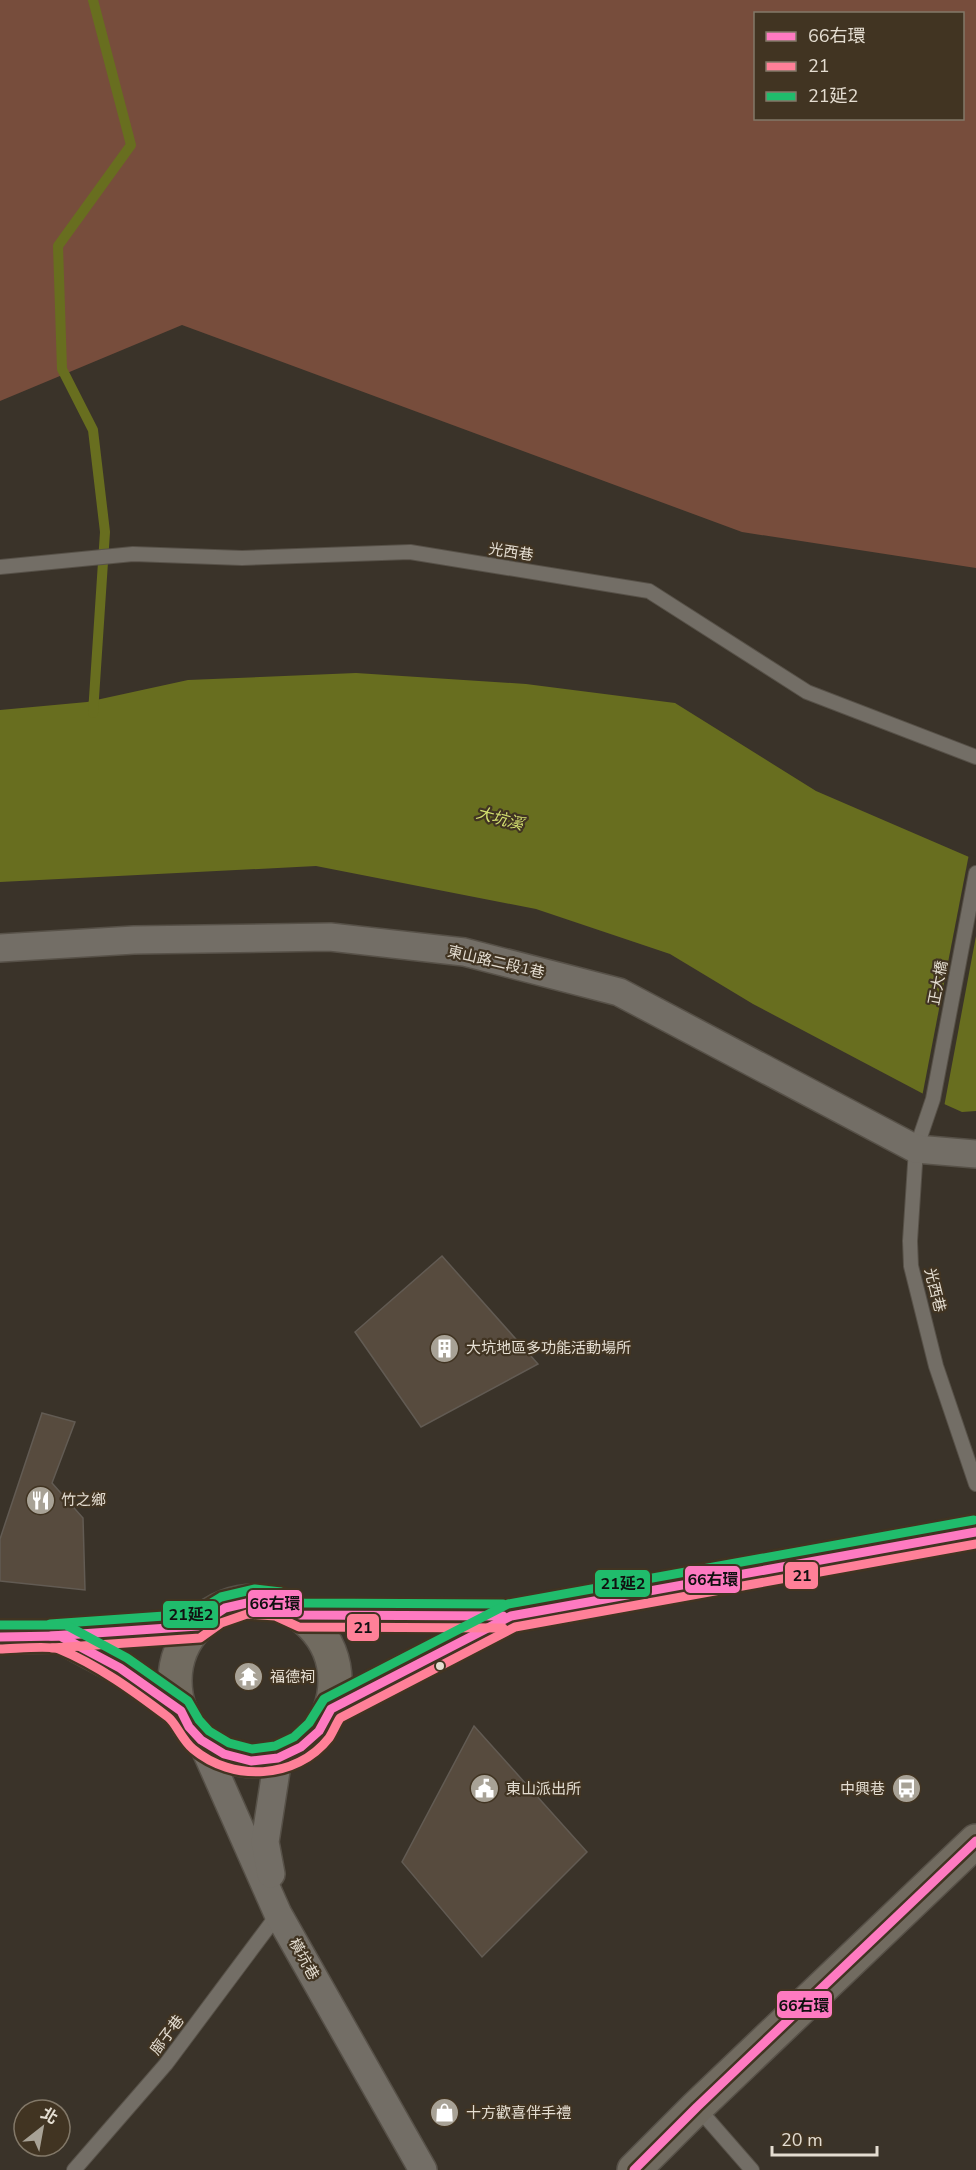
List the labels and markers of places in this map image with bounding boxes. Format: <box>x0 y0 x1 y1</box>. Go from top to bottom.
building icon: 大坑地區多功能活動場所 <box>429 1332 461 1364</box>
place label: 大坑地區多功能活動場所 <box>466 1338 631 1358</box>
restaurant icon: 竹之鄉 <box>24 1484 56 1516</box>
place label: 竹之鄉 <box>61 1490 106 1510</box>
unlabelled marker <box>434 1660 446 1672</box>
temple icon: 福德祠 <box>233 1661 265 1693</box>
place label: 福德祠 <box>270 1667 315 1687</box>
public building icon: 東山派出所 <box>469 1773 501 1805</box>
bus stop icon: 中興巷 <box>890 1773 922 1805</box>
place label: 東山派出所 <box>506 1779 581 1799</box>
place label: 中興巷 <box>840 1779 885 1799</box>
shop icon: 十方歡喜伴手禮 <box>429 2097 461 2129</box>
place label: 十方歡喜伴手禮 <box>466 2103 571 2123</box>

